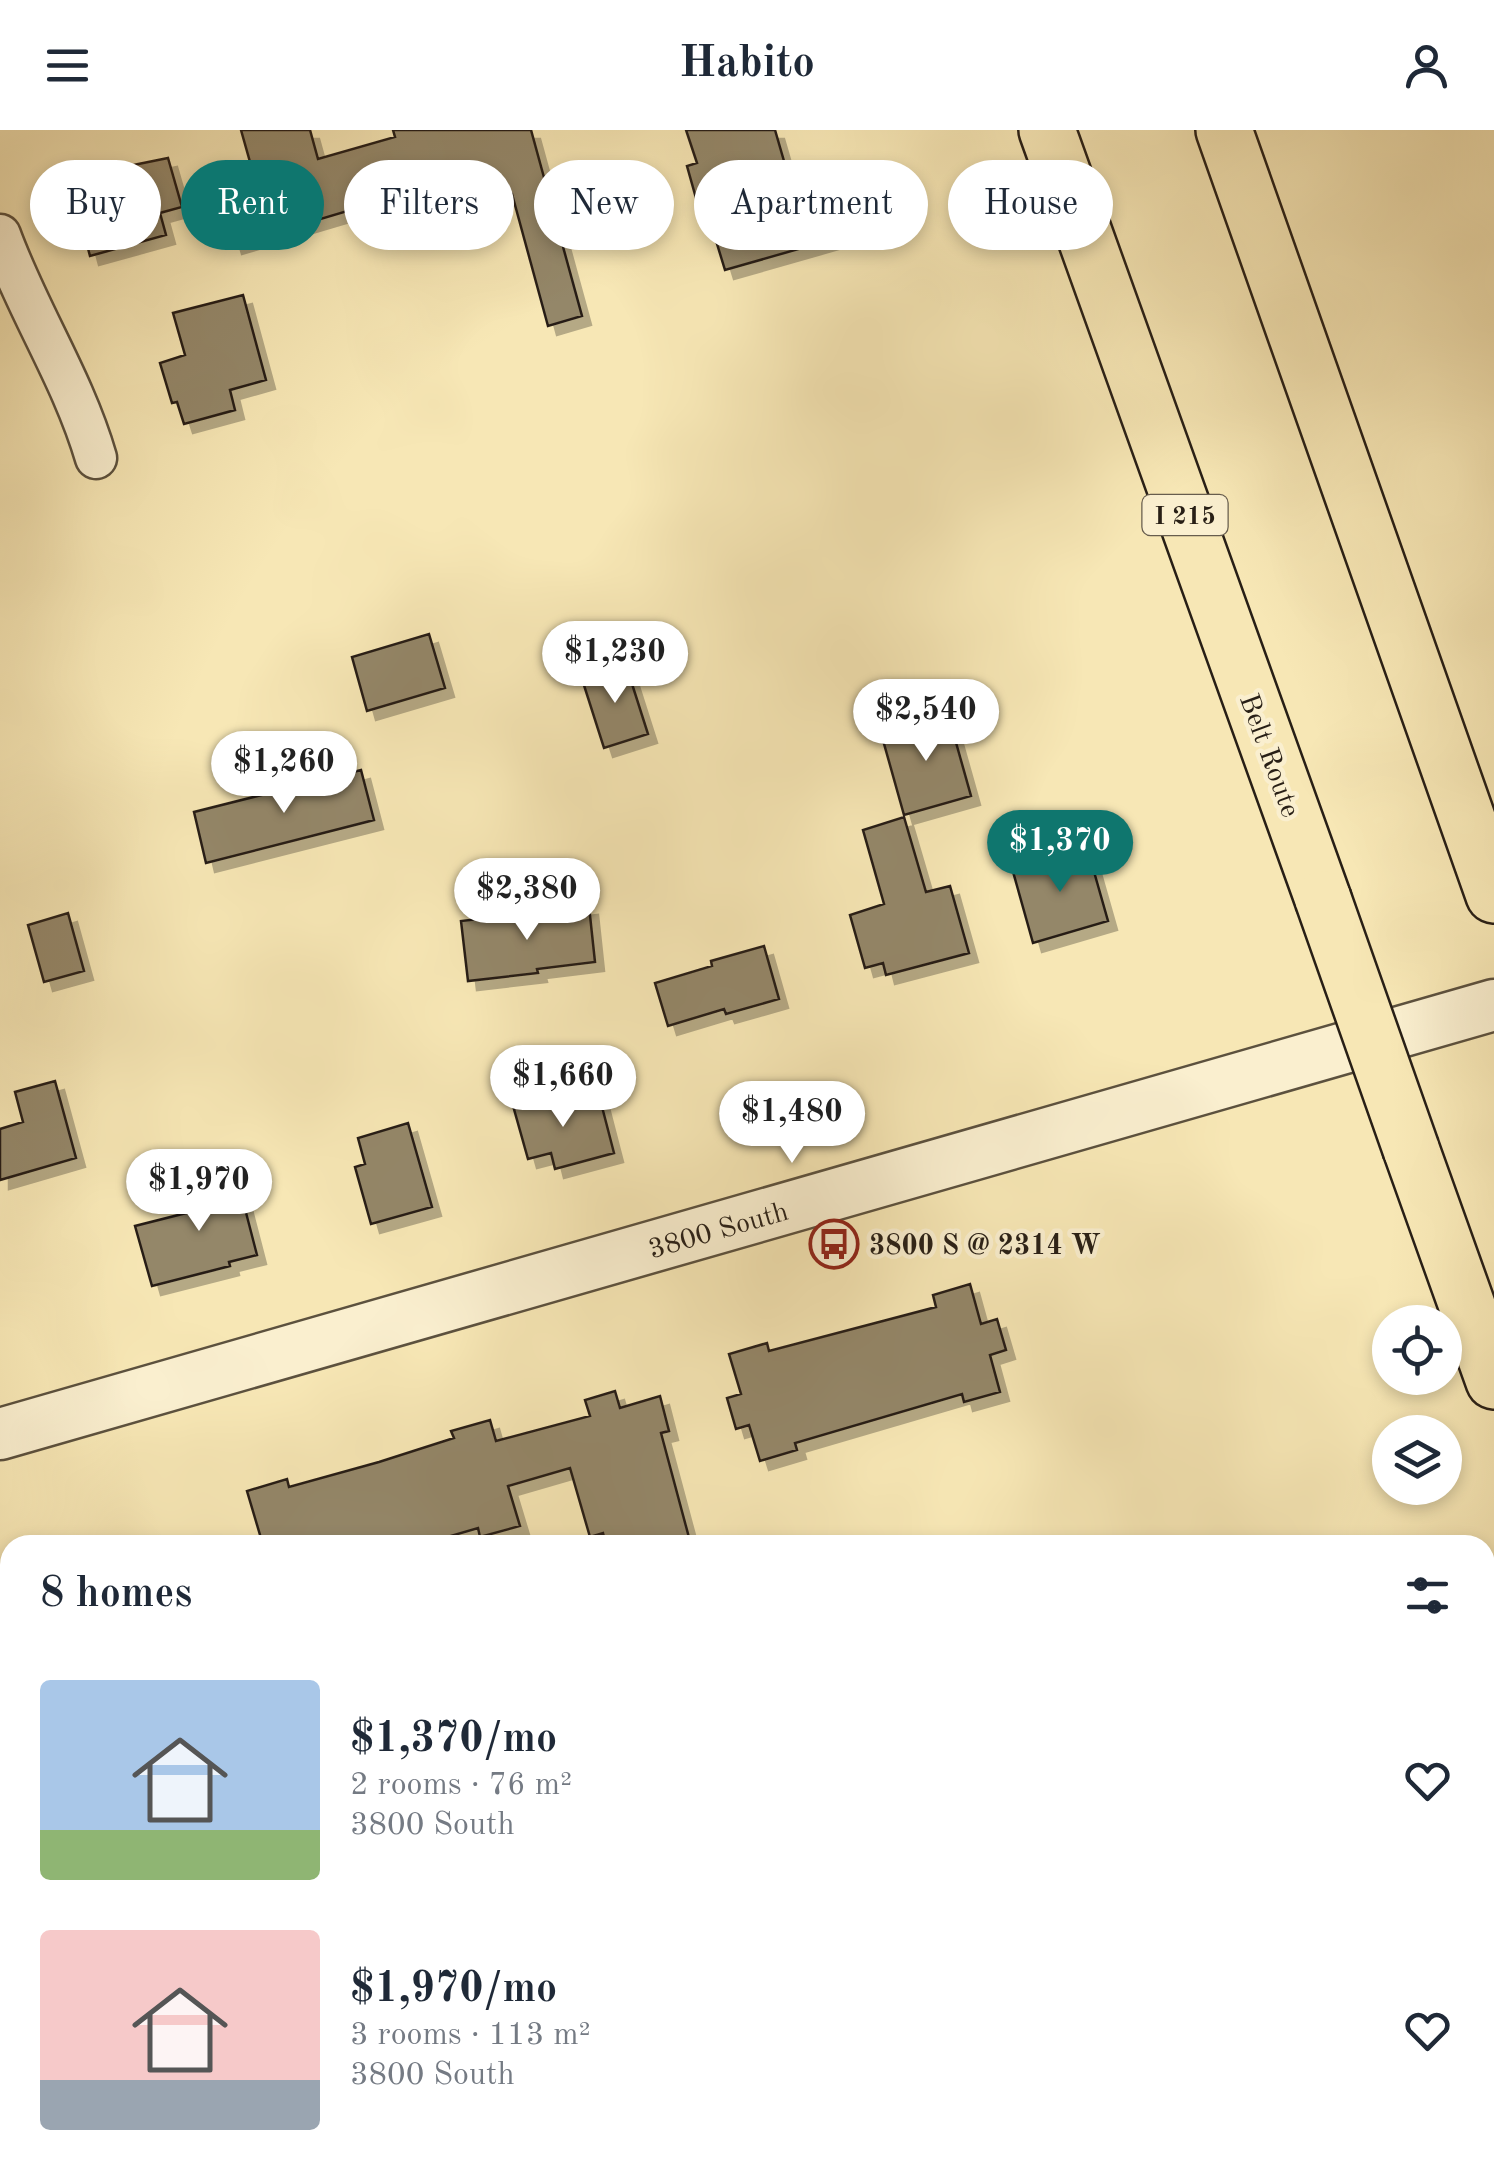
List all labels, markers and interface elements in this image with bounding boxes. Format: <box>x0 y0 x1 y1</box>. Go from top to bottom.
icon: menu <box>40 38 95 93</box>
icon: person <box>1399 38 1454 93</box>
text: Habito <box>679 42 815 87</box>
chip: Buy <box>30 160 161 250</box>
chip: Rent <box>181 160 324 250</box>
chip: Filters <box>344 160 514 250</box>
chip: New <box>534 160 674 250</box>
chip: Apartment <box>694 160 928 250</box>
chip: House <box>948 160 1113 250</box>
road number: I 215 <box>1142 495 1228 535</box>
pin: $1,230 <box>534 621 696 706</box>
text: $1,230 <box>564 637 666 669</box>
pin: $2,540 <box>845 679 1007 764</box>
street label: Belt Route <box>1233 691 1303 821</box>
text: $2,540 <box>875 695 977 727</box>
pin: $1,260 <box>203 731 365 816</box>
text: $1,260 <box>233 747 335 779</box>
pin: $1,370 <box>979 810 1141 895</box>
text: $1,370 <box>1009 826 1111 858</box>
pin: $2,380 <box>446 858 608 943</box>
text: $2,380 <box>476 874 578 906</box>
pin: $1,660 <box>482 1045 644 1130</box>
text: $1,660 <box>512 1061 614 1093</box>
pin: $1,480 <box>711 1081 873 1166</box>
text: $1,480 <box>741 1097 843 1129</box>
pin: $1,970 <box>118 1149 280 1234</box>
text: $1,970 <box>148 1165 250 1197</box>
street label: 3800 South <box>646 1199 792 1265</box>
bus stop icon: 3800 S @ 2314 W <box>808 1218 860 1270</box>
place label: 3800 S @ 2314 W <box>869 1233 1101 1261</box>
map controls <box>1372 1305 1462 1505</box>
button: locate <box>1372 1305 1462 1395</box>
button: layers <box>1372 1415 1462 1505</box>
icon: filters <box>1400 1568 1455 1623</box>
text: 8 homes <box>40 1574 192 1616</box>
text: $1,370/mo <box>350 1719 557 1761</box>
icon: home <box>120 1720 240 1840</box>
icon: heart <box>1400 1753 1455 1808</box>
text: 2 rooms · 76 m² <box>350 1770 572 1802</box>
text: 3800 South <box>350 1810 515 1842</box>
text: $1,970/mo <box>350 1969 557 2011</box>
icon: home <box>120 1970 240 2090</box>
icon: heart <box>1400 2003 1455 2058</box>
text: 3 rooms · 113 m² <box>350 2020 591 2052</box>
text: 3800 South <box>350 2060 515 2092</box>

